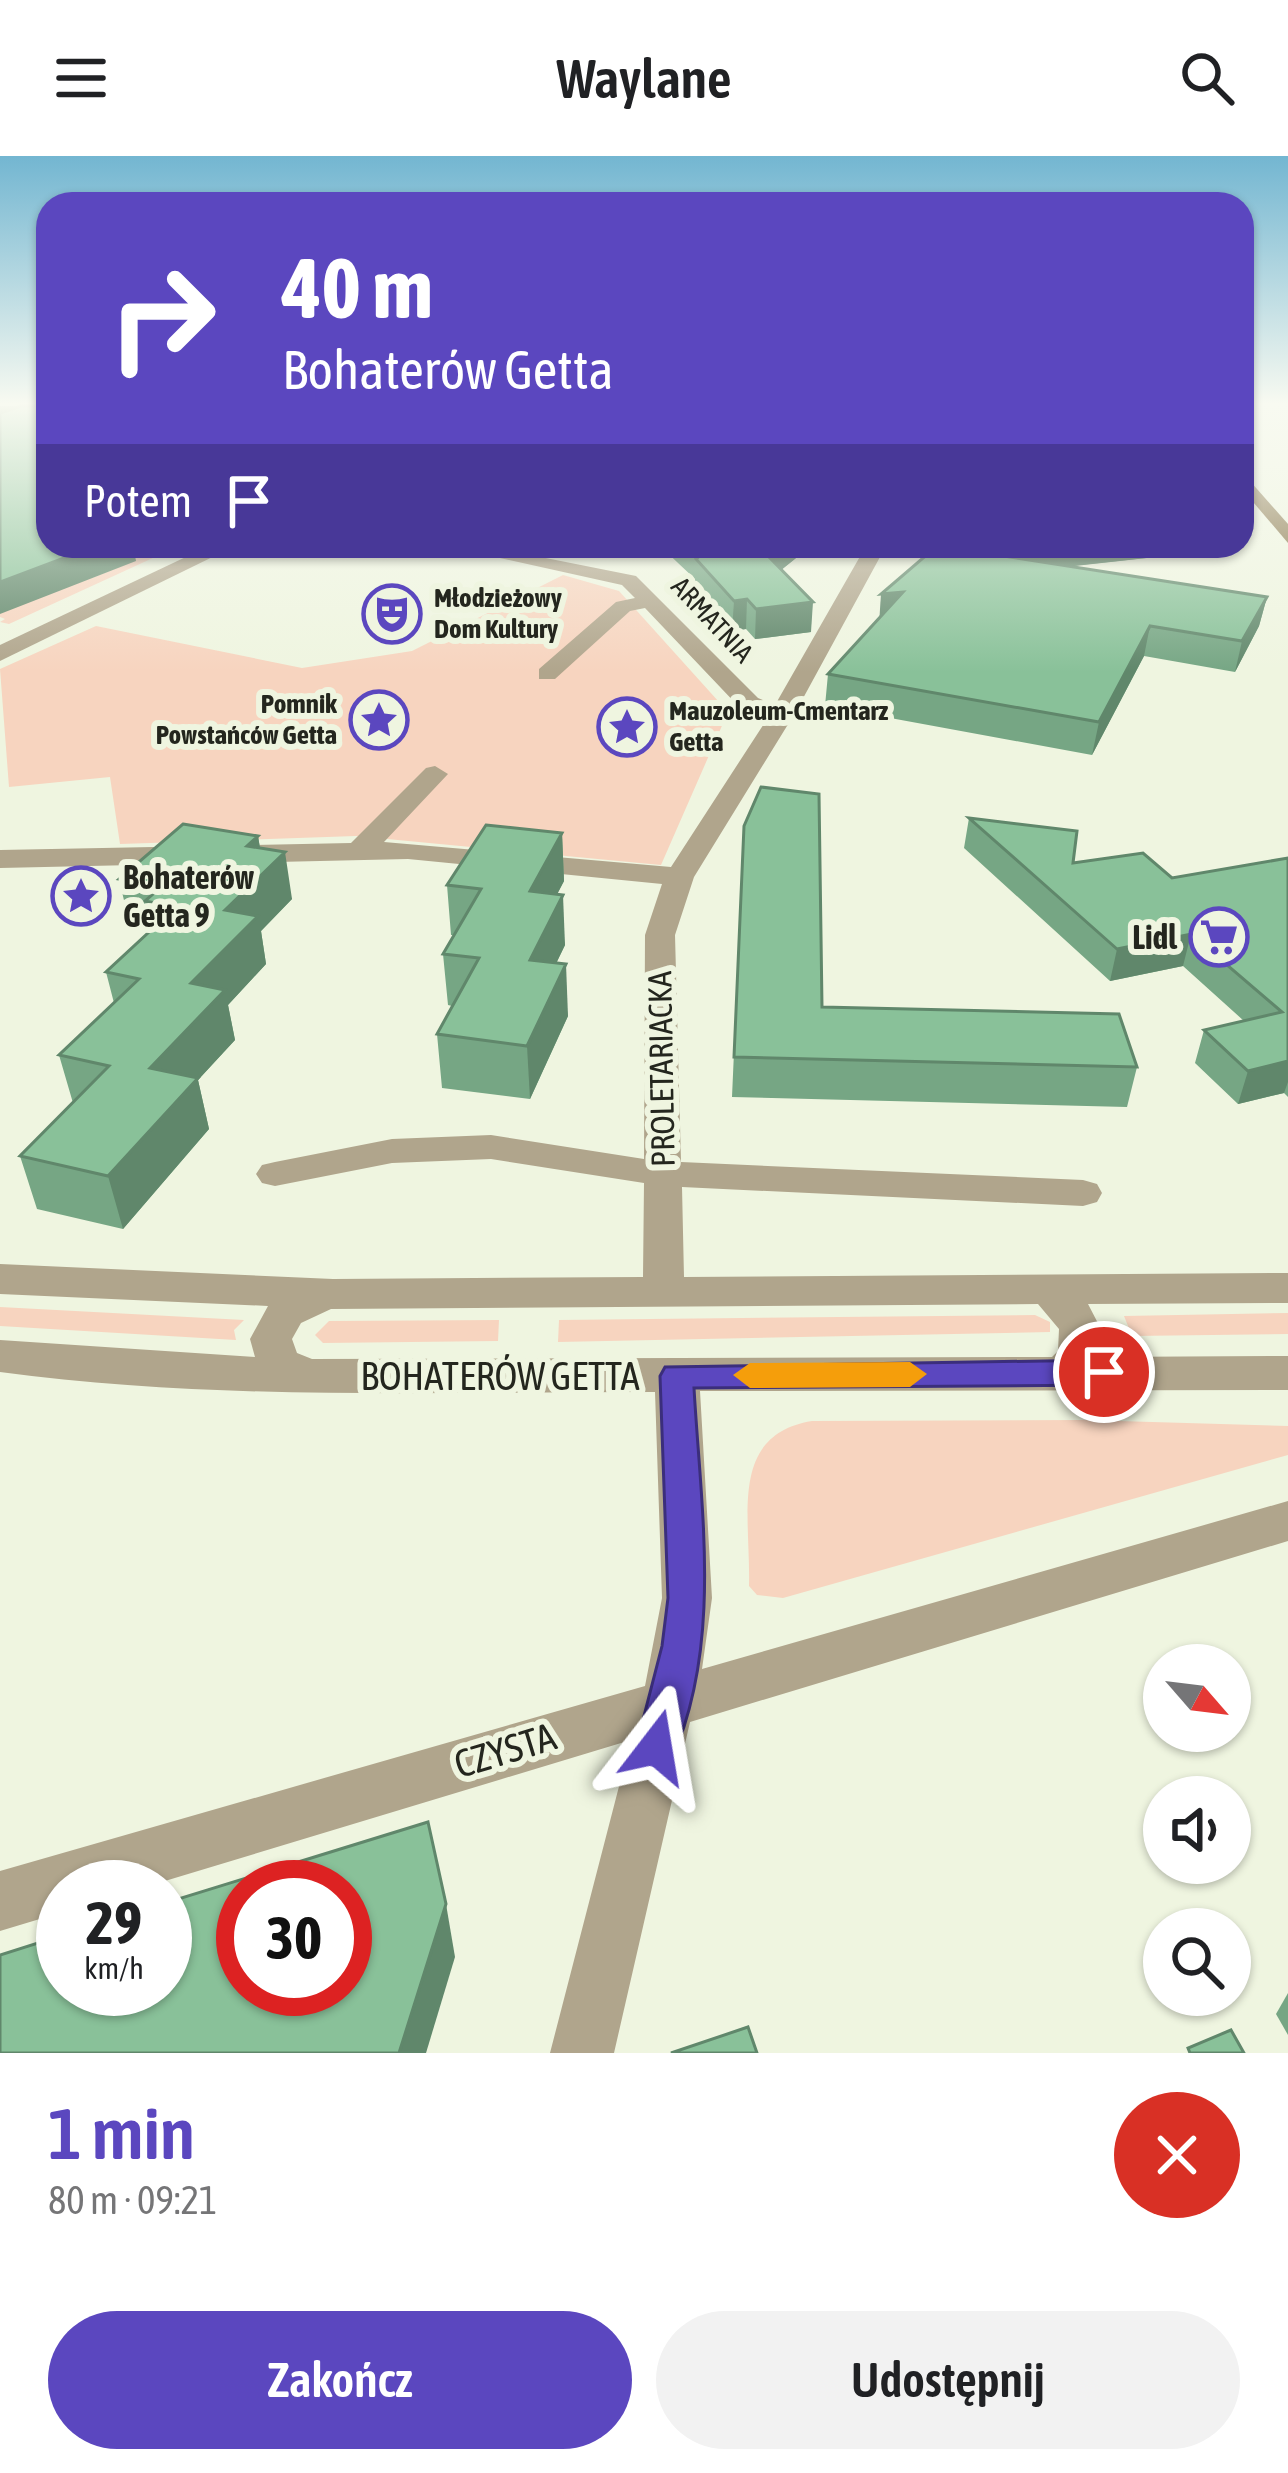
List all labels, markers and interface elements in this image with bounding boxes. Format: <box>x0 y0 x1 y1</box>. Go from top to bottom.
icon: menu <box>48 45 114 111</box>
icon: search <box>1174 45 1240 111</box>
text: Waylane <box>556 48 732 109</box>
icon: right <box>84 240 240 396</box>
text: 40 m <box>282 240 433 336</box>
text: Bohaterów Getta <box>282 339 614 400</box>
icon: arrive <box>216 468 282 534</box>
text: Potem <box>84 475 192 527</box>
street label: ARMATNIA <box>665 571 760 669</box>
place label: Młodzieżowy Dom Kultury <box>434 582 562 644</box>
theatre icon: Młodzieżowy Dom Kultury <box>361 583 423 645</box>
place label: Pomnik Powstańców Getta <box>156 688 338 750</box>
place icon: Pomnik Powstańców Getta <box>348 689 410 751</box>
place label: Mauzoleum-Cmentarz Getta <box>669 695 888 757</box>
place icon: Mauzoleum-Cmentarz Getta <box>596 696 658 758</box>
place label: Bohaterów Getta 9 <box>123 858 255 934</box>
place icon: Bohaterów Getta 9 <box>50 865 112 927</box>
supermarket icon: Lidl <box>1188 906 1250 968</box>
place label: Lidl <box>1132 918 1178 956</box>
street label: PROLETARIACKA <box>640 970 682 1167</box>
pin <box>1053 1321 1155 1423</box>
icon: arrive <box>1071 1339 1137 1405</box>
street label: BOHATERÓW GETTA <box>360 1354 640 1398</box>
north arrow <box>1143 1644 1251 1752</box>
map controls <box>1143 1644 1251 2016</box>
position arrow <box>593 1684 719 1810</box>
street label: CZYSTA <box>449 1714 561 1786</box>
button: sound <box>1143 1776 1251 1884</box>
speed limit sign: 30 <box>216 1860 372 2016</box>
text: 29 <box>86 1888 142 1957</box>
button: search <box>1143 1908 1251 2016</box>
text: km/h <box>84 1951 144 1985</box>
text: 1 min <box>48 2092 195 2174</box>
button: close <box>1114 2092 1240 2218</box>
text: 80 m · 09:21 <box>48 2178 217 2222</box>
button: Zakończ <box>48 2311 632 2449</box>
button: Udostępnij <box>656 2311 1240 2449</box>

